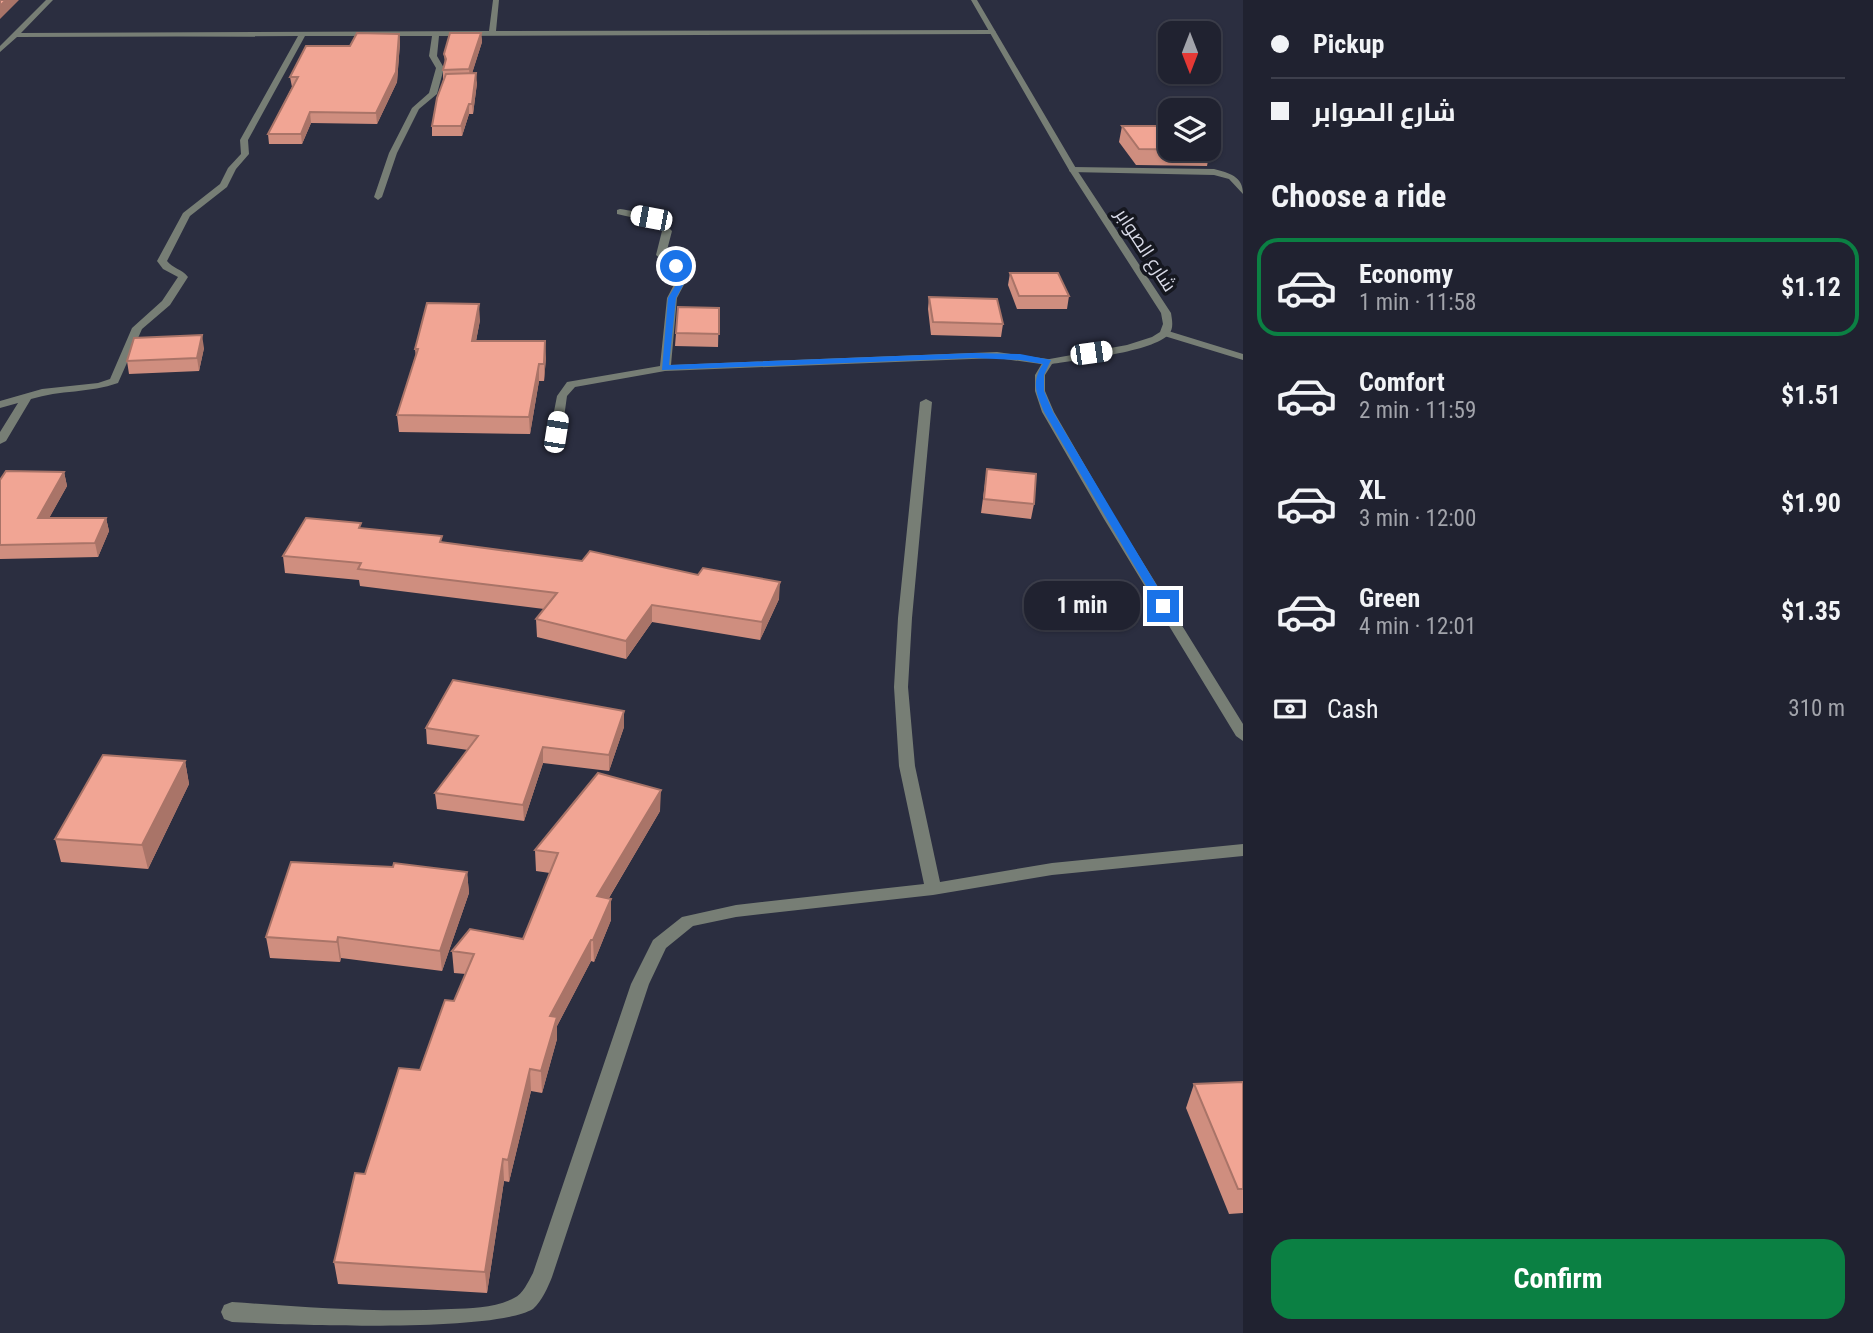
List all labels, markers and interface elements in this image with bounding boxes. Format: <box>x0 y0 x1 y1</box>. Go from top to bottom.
north arrow <box>1158 21 1222 84</box>
map controls <box>1158 21 1221 161</box>
text: Pickup <box>1313 29 1384 59</box>
text: شارع الصوابر <box>1313 97 1456 127</box>
button: layers <box>1158 98 1221 161</box>
text: Choose a ride <box>1271 177 1446 215</box>
street label: شارع الصوابر <box>1108 203 1181 297</box>
car <box>629 204 674 232</box>
route start <box>660 250 692 282</box>
icon: car <box>1275 256 1338 319</box>
text: Economy <box>1359 259 1453 289</box>
text: $1.12 <box>1781 272 1841 302</box>
text: 1 min · 11:58 <box>1359 289 1476 316</box>
car <box>1069 340 1114 366</box>
icon: car <box>1275 364 1338 427</box>
text: Comfort <box>1359 367 1445 397</box>
text: $1.51 <box>1781 380 1841 410</box>
text: 2 min · 11:59 <box>1359 397 1476 424</box>
car <box>543 410 570 454</box>
icon: car <box>1275 472 1338 535</box>
text: XL <box>1359 475 1386 505</box>
text: $1.90 <box>1781 488 1841 518</box>
text: 3 min · 12:00 <box>1359 505 1476 532</box>
icon: car <box>1275 580 1338 643</box>
callout: 1 min <box>1023 582 1138 630</box>
text: Green <box>1359 583 1420 613</box>
route end <box>1147 590 1179 622</box>
text: 1 min <box>1056 592 1108 619</box>
text: $1.35 <box>1781 596 1841 626</box>
text: 4 min · 12:01 <box>1359 613 1476 640</box>
icon: cash <box>1271 690 1309 728</box>
text: Cash <box>1327 694 1379 724</box>
text: 310 m <box>1788 695 1845 722</box>
button: Confirm <box>1271 1239 1845 1319</box>

